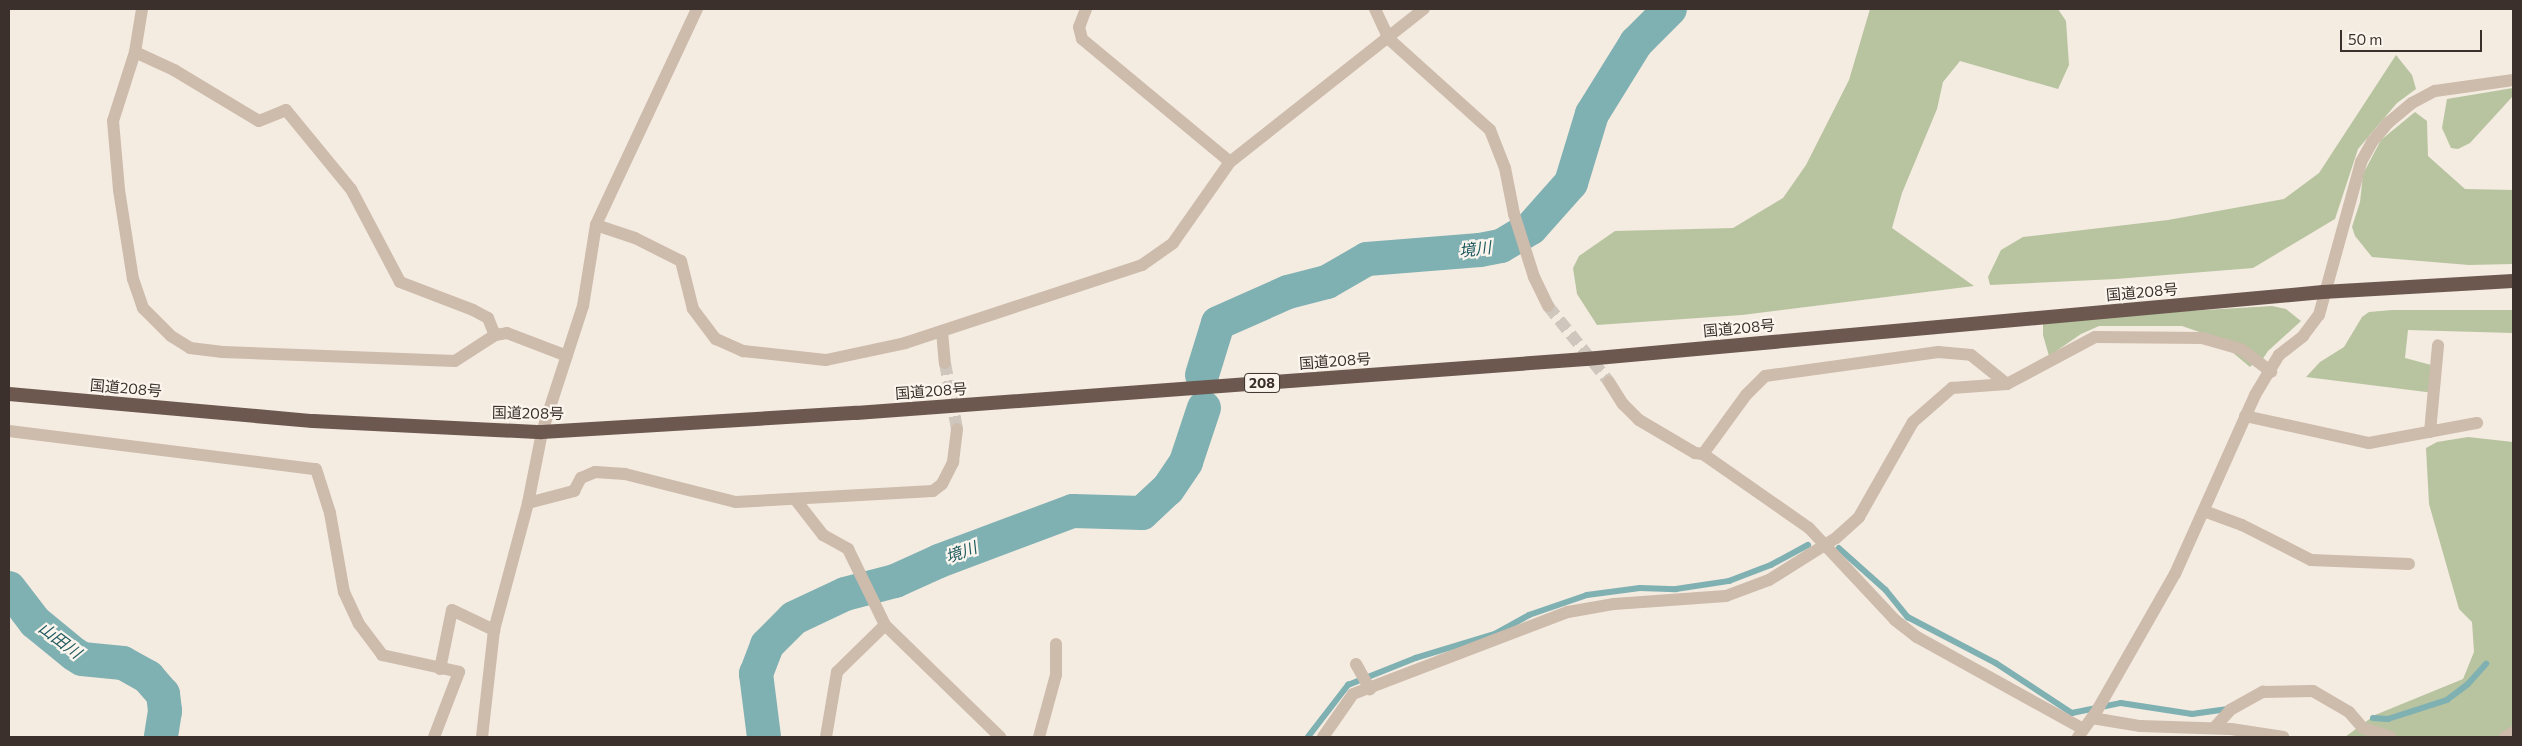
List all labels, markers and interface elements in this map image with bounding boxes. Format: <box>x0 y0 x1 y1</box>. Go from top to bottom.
scale bar <box>2342 20 2484 52</box>
text: 50 m <box>2348 30 2382 48</box>
water label: 境川 <box>1458 238 1492 260</box>
street label: 国道208号 <box>2105 280 2179 304</box>
street label: 国道208号 <box>1702 316 1776 340</box>
street label: 国道208号 <box>1298 350 1372 372</box>
road number: 208 <box>1243 372 1281 394</box>
street label: 国道208号 <box>89 376 163 400</box>
street label: 国道208号 <box>894 380 968 402</box>
street label: 国道208号 <box>492 403 564 423</box>
water label: 境川 <box>943 538 979 566</box>
water label: 山田川 <box>35 618 85 662</box>

